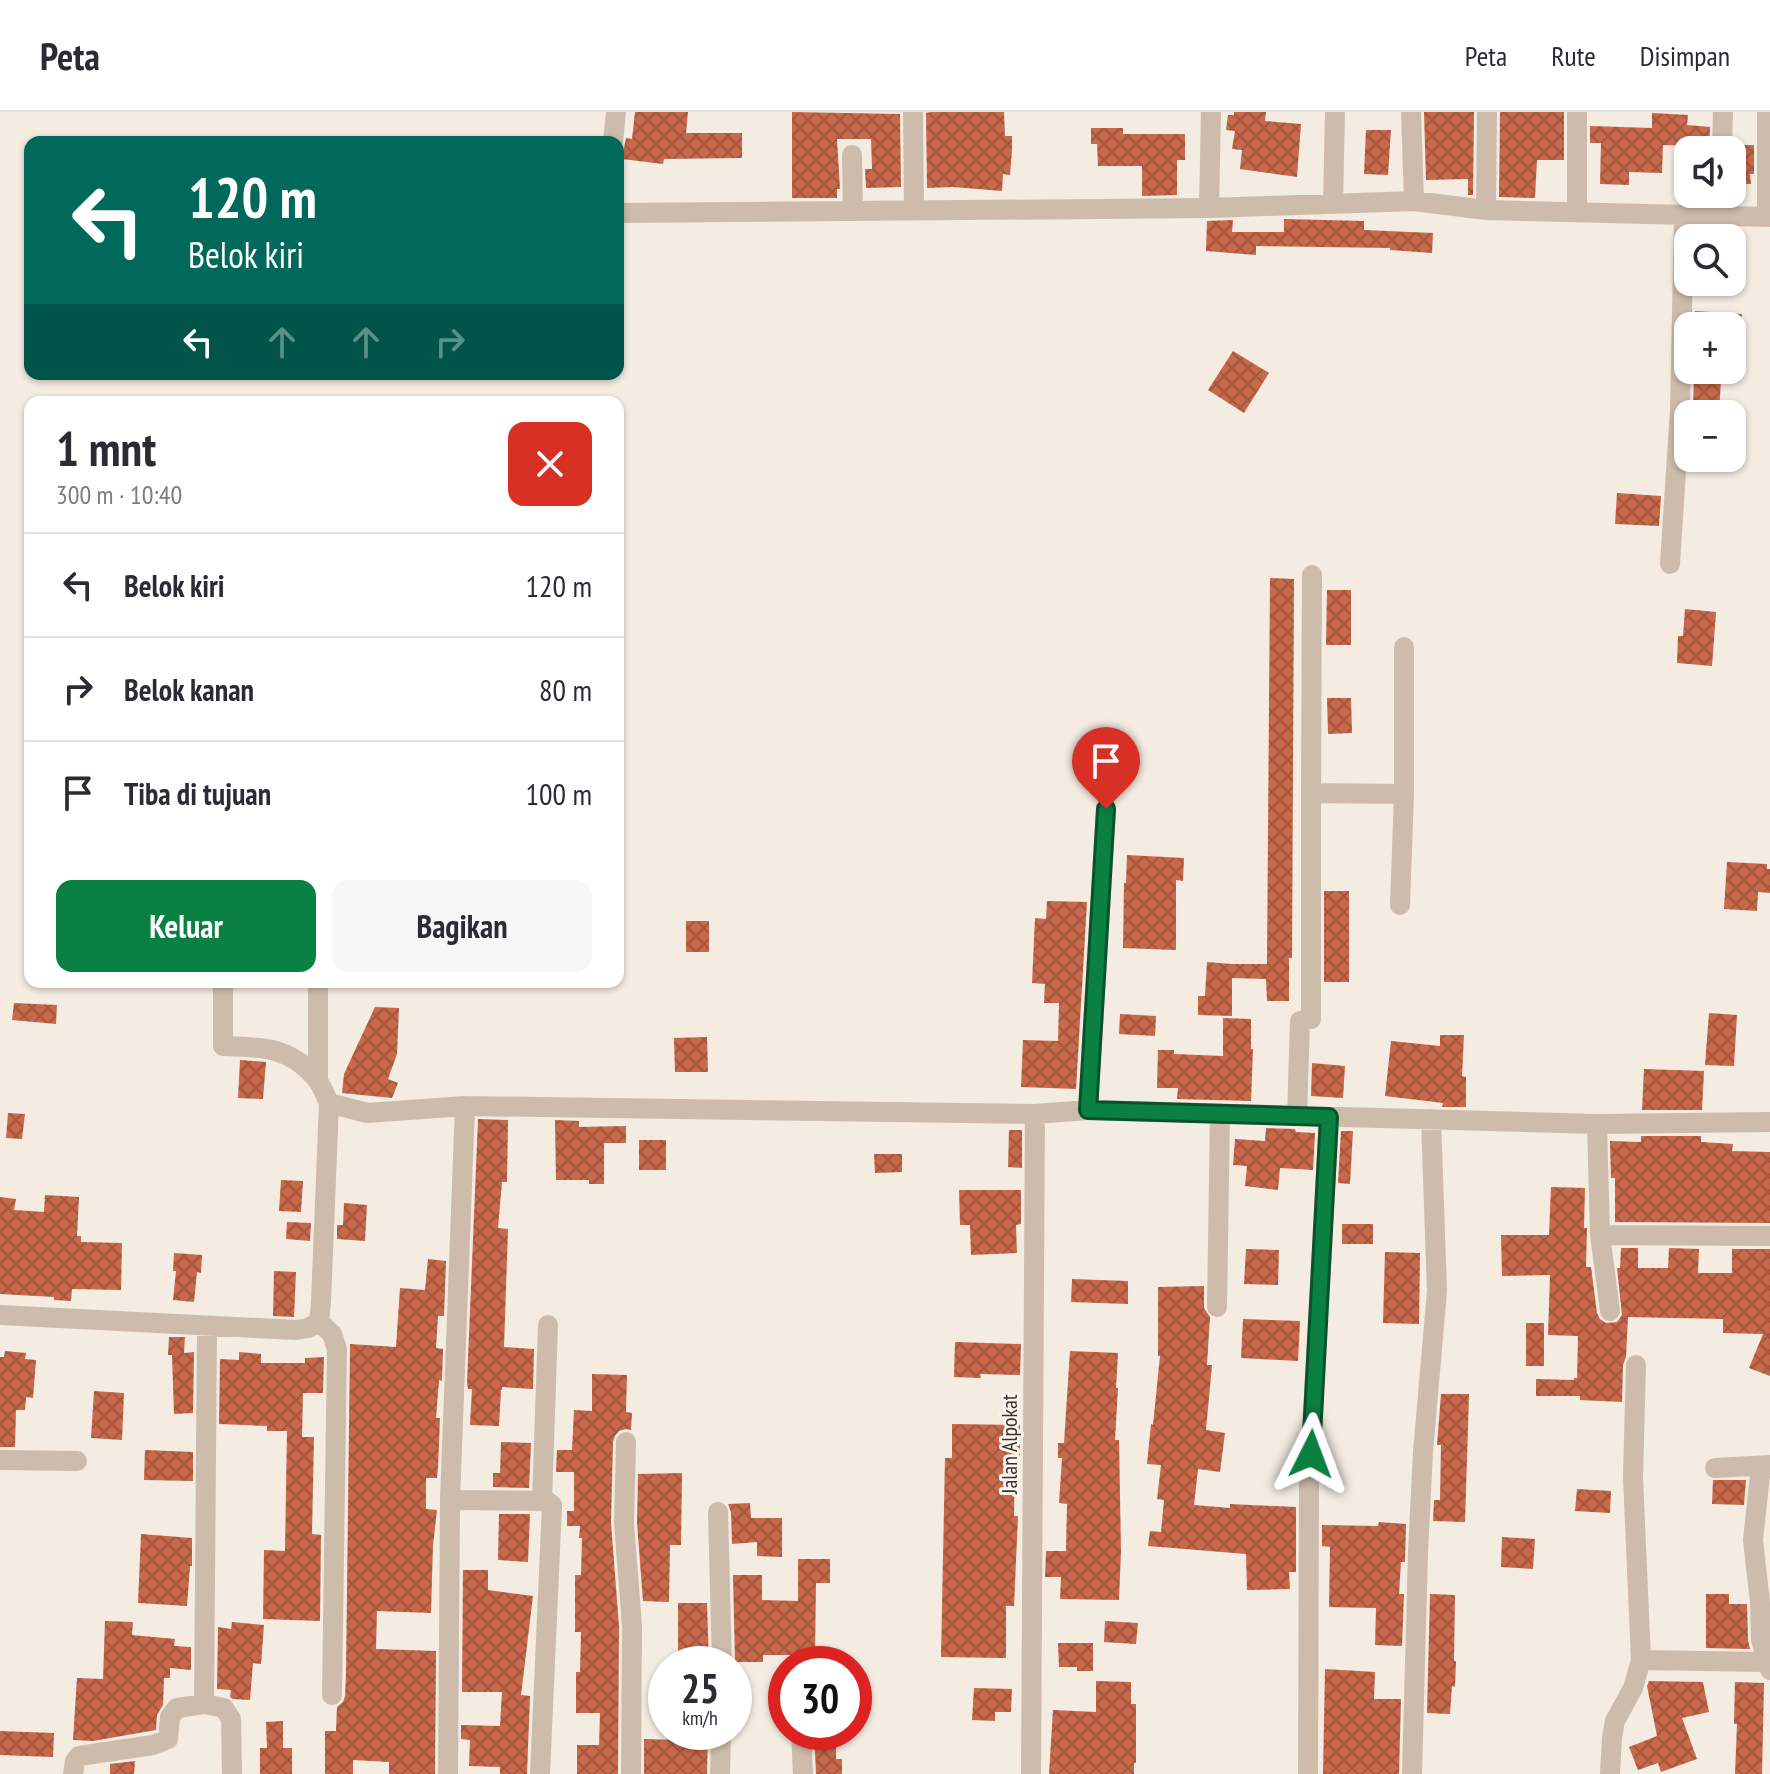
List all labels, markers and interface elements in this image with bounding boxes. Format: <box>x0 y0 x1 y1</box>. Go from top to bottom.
text: Peta <box>40 31 100 80</box>
text: Peta <box>1465 37 1507 74</box>
text: Rute <box>1551 37 1596 74</box>
text: Disimpan <box>1640 37 1730 74</box>
map controls <box>1674 136 1746 472</box>
button: sound <box>1674 136 1746 208</box>
text: 120 m <box>188 161 317 233</box>
icon: left <box>56 168 160 272</box>
button: search <box>1674 224 1746 296</box>
text: Belok kiri <box>188 231 304 278</box>
button: + <box>1674 312 1746 384</box>
icon: left <box>176 320 220 364</box>
icon: ahead <box>260 320 304 364</box>
icon: ahead <box>344 320 388 364</box>
icon: right <box>428 320 472 364</box>
button: − <box>1674 400 1746 472</box>
text: 1 mnt <box>56 417 156 479</box>
button: close <box>508 422 592 506</box>
text: 300 m · 10:40 <box>56 478 182 511</box>
icon: left <box>56 563 100 607</box>
text: Belok kiri <box>124 566 225 605</box>
text: 120 m <box>526 566 592 605</box>
icon: right <box>56 667 100 711</box>
text: Belok kanan <box>124 670 254 709</box>
text: 80 m <box>539 670 592 709</box>
pin <box>1072 727 1140 809</box>
icon: arrive <box>1084 739 1128 783</box>
icon: arrive <box>56 771 100 815</box>
text: Tiba di tujuan <box>124 774 271 813</box>
text: 100 m <box>526 774 592 813</box>
button: Keluar <box>56 880 316 972</box>
button: Bagikan <box>332 880 592 972</box>
street label: Jalan Alpokat <box>995 1394 1023 1495</box>
position arrow <box>1269 1412 1353 1496</box>
speed limit sign: 30 <box>768 1646 872 1750</box>
text: 25 <box>681 1662 719 1714</box>
text: km/h <box>682 1705 718 1731</box>

